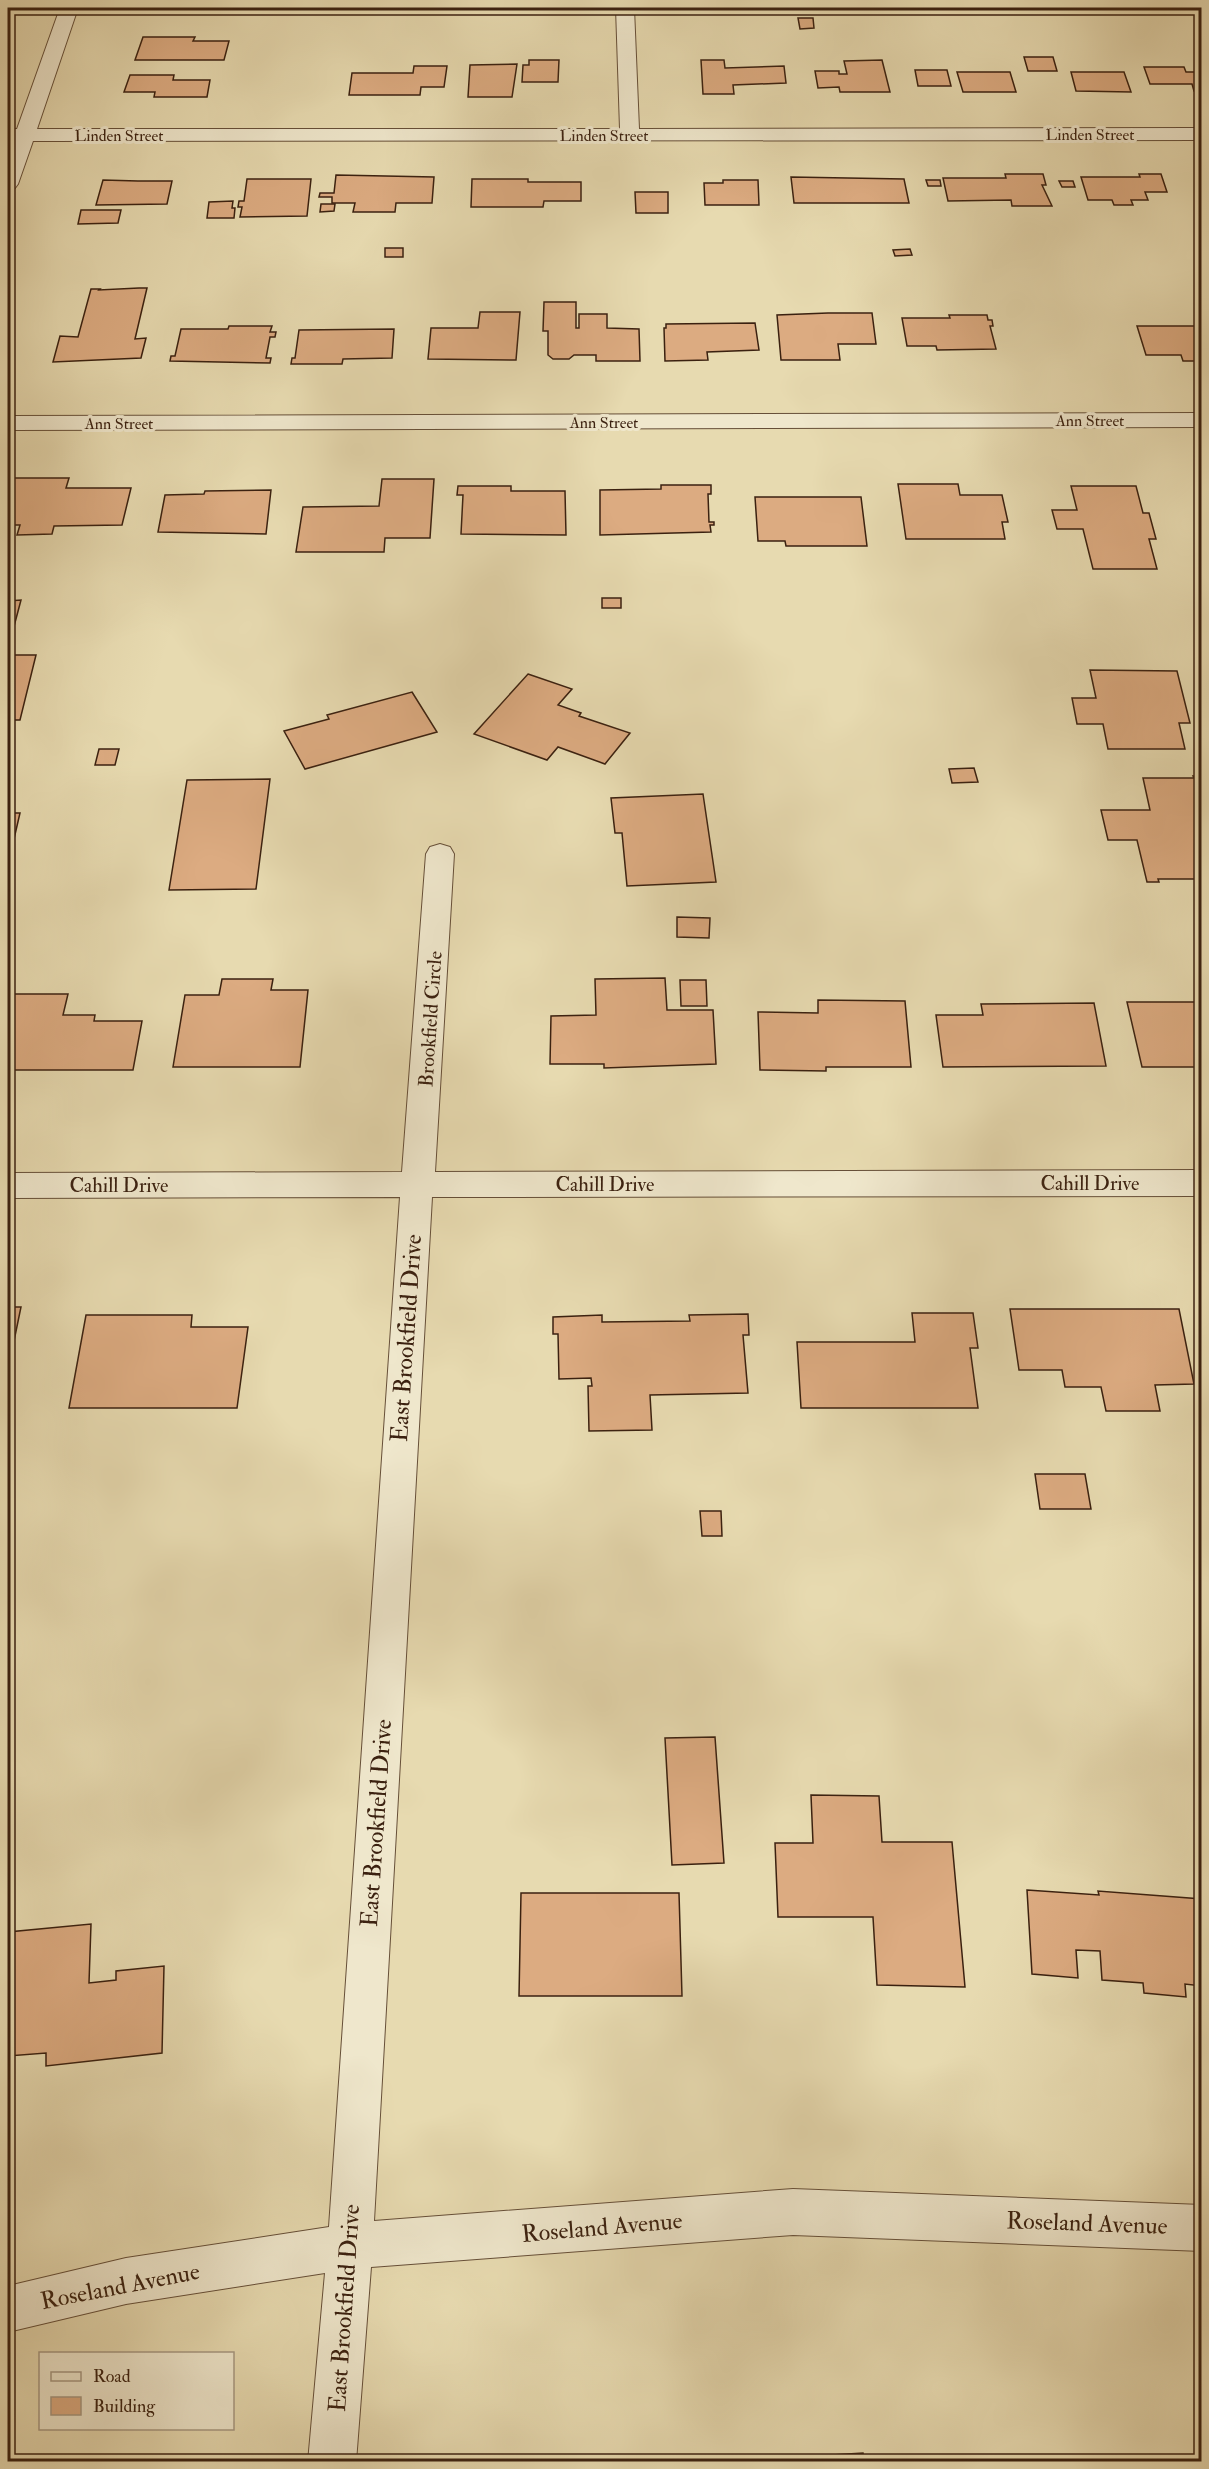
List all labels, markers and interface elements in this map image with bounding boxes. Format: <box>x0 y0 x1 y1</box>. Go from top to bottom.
street label: Linden Street <box>1046 125 1134 145</box>
street label: Linden Street <box>75 126 163 146</box>
street label: Linden Street <box>560 126 648 146</box>
street label: Ann Street <box>1055 411 1124 431</box>
street label: Ann Street <box>569 413 638 433</box>
street label: Ann Street <box>84 414 153 434</box>
street label: Brookfield Circle <box>413 950 448 1088</box>
street label: Cahill Drive <box>1041 1171 1139 1196</box>
street label: Cahill Drive <box>556 1172 654 1197</box>
street label: Cahill Drive <box>70 1173 168 1198</box>
street label: East Brookfield Drive <box>384 1233 429 1443</box>
street label: East Brookfield Drive <box>354 1718 399 1928</box>
street label: East Brookfield Drive <box>322 2203 367 2413</box>
street label: Roseland Avenue <box>520 2205 684 2250</box>
street label: Roseland Avenue <box>1006 2205 1168 2242</box>
street label: Roseland Avenue <box>38 2256 202 2317</box>
legend <box>39 2352 234 2430</box>
text: Road <box>93 2365 131 2388</box>
text: Building <box>93 2395 156 2418</box>

